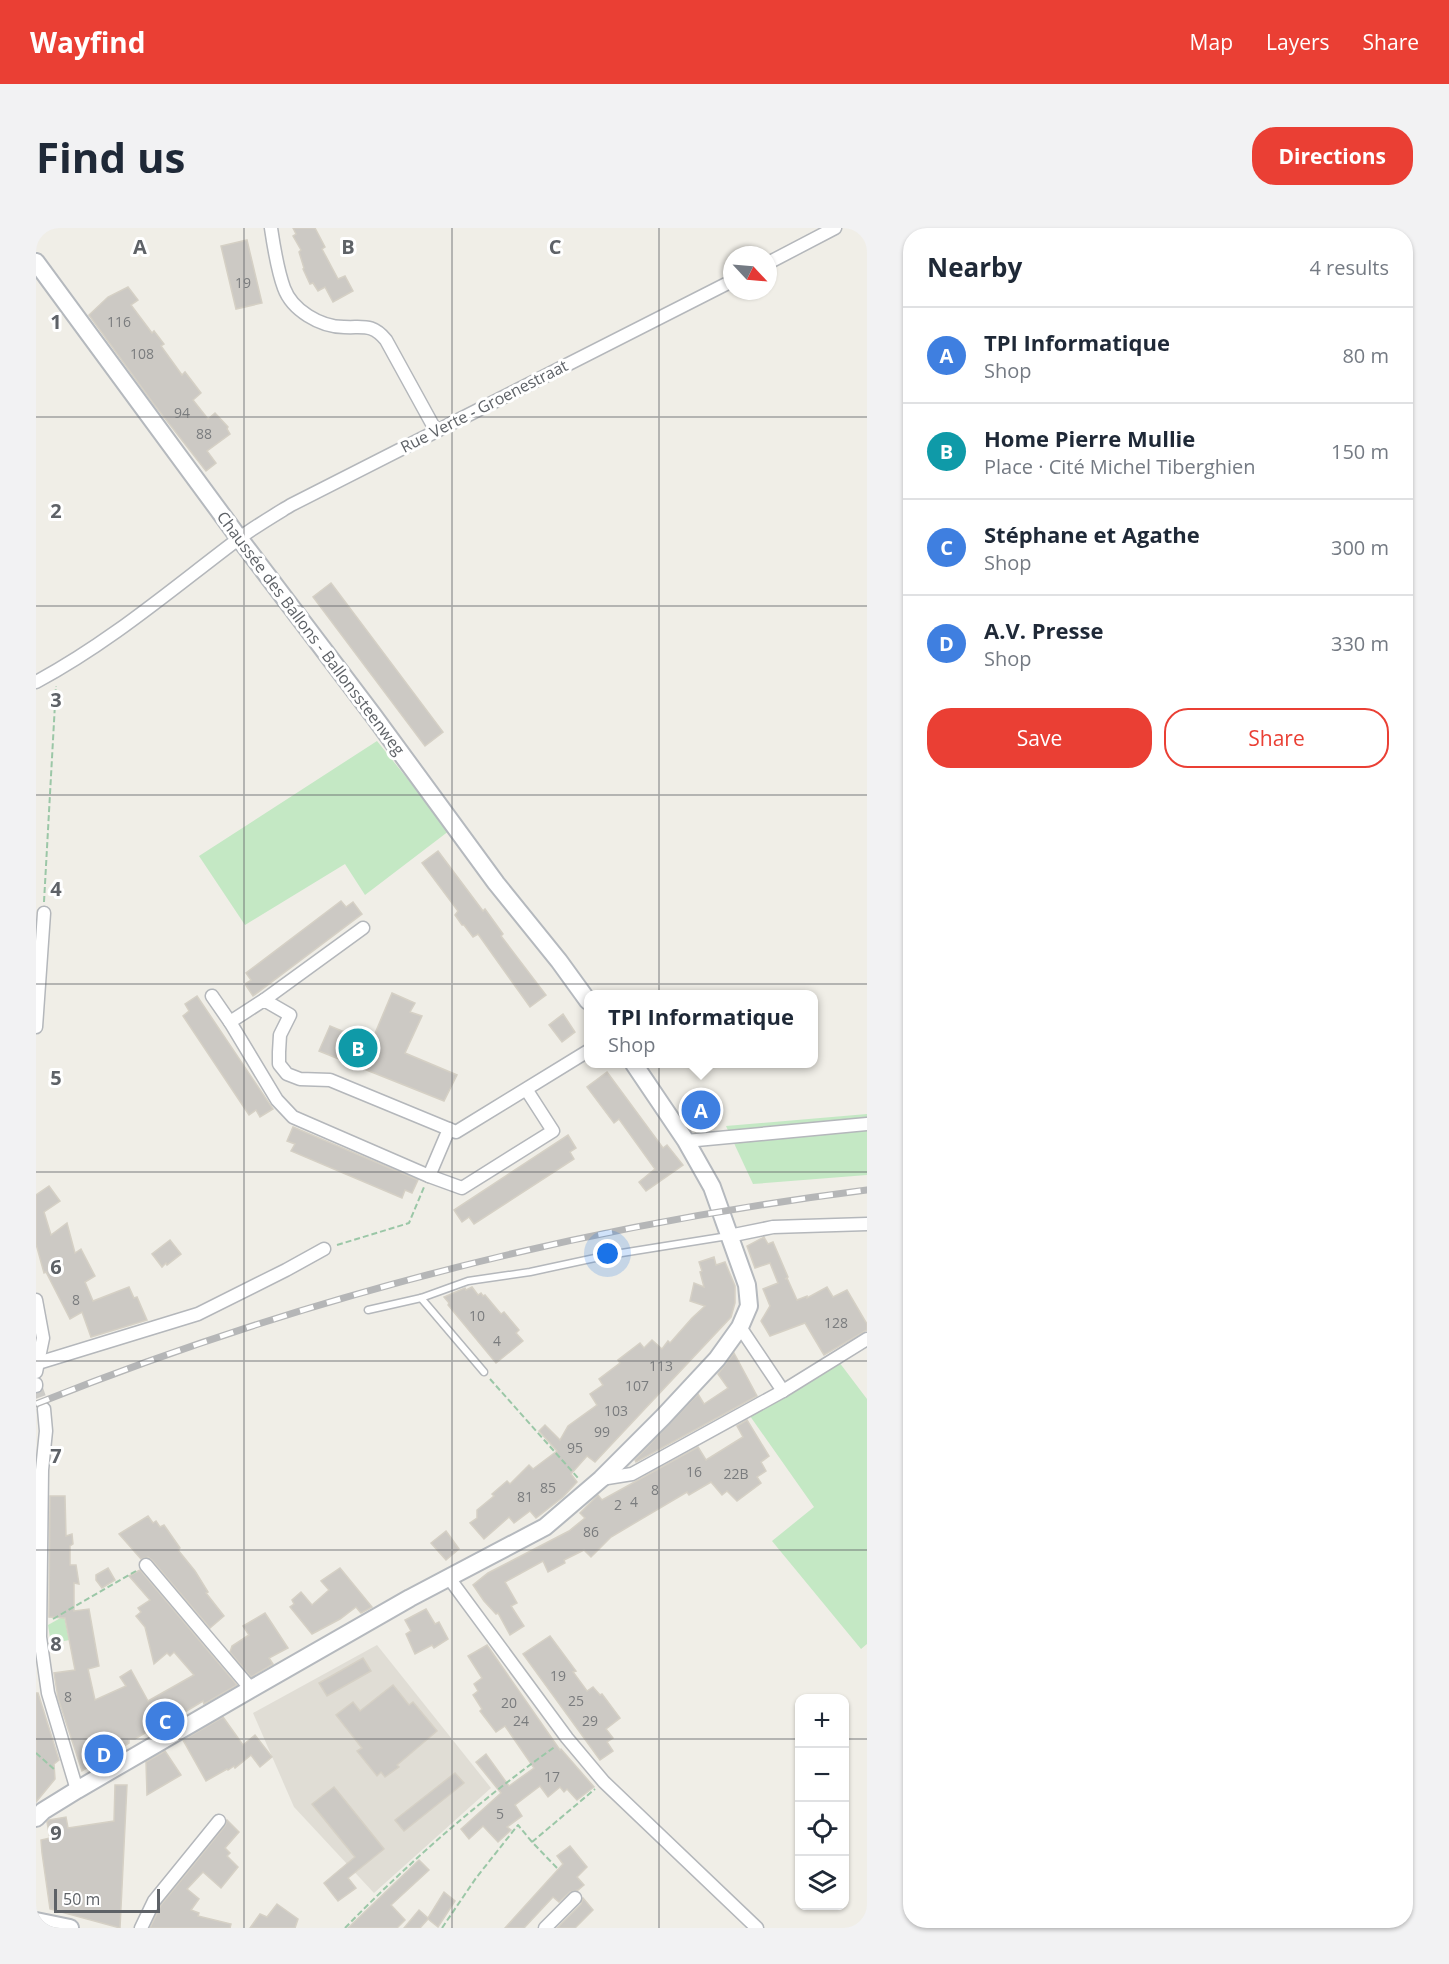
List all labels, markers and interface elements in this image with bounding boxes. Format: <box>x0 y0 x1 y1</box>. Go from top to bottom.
text: Wayfind <box>30 23 145 61</box>
text: Map <box>1190 28 1233 56</box>
text: Layers <box>1266 28 1330 56</box>
text: Share <box>1363 28 1419 56</box>
button: Directions <box>1252 127 1413 185</box>
text: Find us <box>36 128 185 185</box>
text: A <box>133 233 147 260</box>
text: B <box>341 233 355 260</box>
text: C <box>549 233 562 260</box>
north arrow <box>723 246 777 300</box>
text: Nearby <box>927 249 1022 285</box>
text: 4 results <box>1309 254 1389 281</box>
house number: 19 <box>235 273 251 292</box>
text: 1 <box>50 308 62 335</box>
house number: 116 <box>107 312 131 331</box>
text: TPI Informatique <box>984 327 1170 357</box>
text: A <box>940 342 953 369</box>
text: 80 m <box>1342 342 1389 369</box>
house number: 108 <box>130 344 154 363</box>
street label: Rue Verte - Groenestraat <box>397 354 572 458</box>
text: Shop <box>984 357 1032 384</box>
house number: 94 <box>174 403 190 422</box>
text: Home Pierre Mullie <box>984 423 1195 453</box>
house number: 88 <box>196 424 212 443</box>
text: B <box>940 438 953 465</box>
text: 150 m <box>1331 438 1389 465</box>
text: Place · Cité Michel Tiberghien <box>984 453 1256 480</box>
text: 2 <box>50 497 62 524</box>
street label: Chaussée des Ballons - Ballonssteenweg <box>212 507 410 760</box>
text: Stéphane et Agathe <box>984 519 1200 549</box>
text: C <box>940 534 953 561</box>
text: 300 m <box>1331 534 1389 561</box>
text: Shop <box>984 549 1032 576</box>
text: A.V. Presse <box>984 615 1103 645</box>
text: D <box>939 630 954 657</box>
text: 330 m <box>1331 630 1389 657</box>
text: Shop <box>984 645 1032 672</box>
text: 3 <box>50 686 62 713</box>
button: Save <box>927 708 1152 768</box>
button: Share <box>1164 708 1389 768</box>
text: 4 <box>50 875 62 902</box>
popup <box>584 990 818 1068</box>
text: TPI Informatique <box>608 1001 794 1031</box>
pin: B <box>338 1026 378 1070</box>
text: Shop <box>608 1031 656 1058</box>
text: 5 <box>50 1064 62 1091</box>
pin: A <box>682 1088 720 1132</box>
your location <box>593 1239 622 1268</box>
text: 6 <box>50 1253 62 1280</box>
house number: 8 <box>72 1290 80 1309</box>
house number: 10 <box>469 1306 485 1325</box>
house number: 128 <box>824 1313 848 1332</box>
house number: 4 <box>493 1331 501 1350</box>
house number: 113 <box>649 1356 673 1375</box>
house number: 107 <box>625 1376 649 1395</box>
house number: 103 <box>604 1401 628 1420</box>
house number: 99 <box>594 1422 610 1441</box>
house number: 95 <box>567 1438 583 1457</box>
text: 7 <box>50 1442 62 1469</box>
house number: 16 <box>686 1462 702 1481</box>
house number: 22B <box>723 1464 749 1483</box>
house number: 85 <box>540 1478 556 1497</box>
house number: 8 <box>651 1480 659 1499</box>
house number: 81 <box>517 1487 533 1506</box>
house number: 4 <box>630 1492 638 1511</box>
house number: 2 <box>614 1495 622 1514</box>
house number: 86 <box>583 1522 599 1541</box>
text: 8 <box>50 1630 62 1657</box>
house number: 19 <box>550 1666 566 1685</box>
house number: 8 <box>64 1687 72 1706</box>
house number: 25 <box>568 1691 584 1710</box>
house number: 20 <box>501 1693 517 1712</box>
map controls <box>795 1694 849 1910</box>
button: + <box>795 1694 849 1748</box>
pin: C <box>146 1698 184 1744</box>
house number: 24 <box>513 1711 529 1730</box>
house number: 29 <box>582 1711 598 1730</box>
pin: D <box>84 1732 124 1777</box>
button: − <box>795 1748 849 1802</box>
house number: 17 <box>544 1767 560 1786</box>
button: locate <box>795 1802 849 1856</box>
house number: 5 <box>496 1804 504 1823</box>
text: 9 <box>50 1819 62 1846</box>
button: layers <box>795 1856 849 1910</box>
scale bar <box>54 1886 160 1914</box>
text: 50 m <box>63 1888 100 1910</box>

